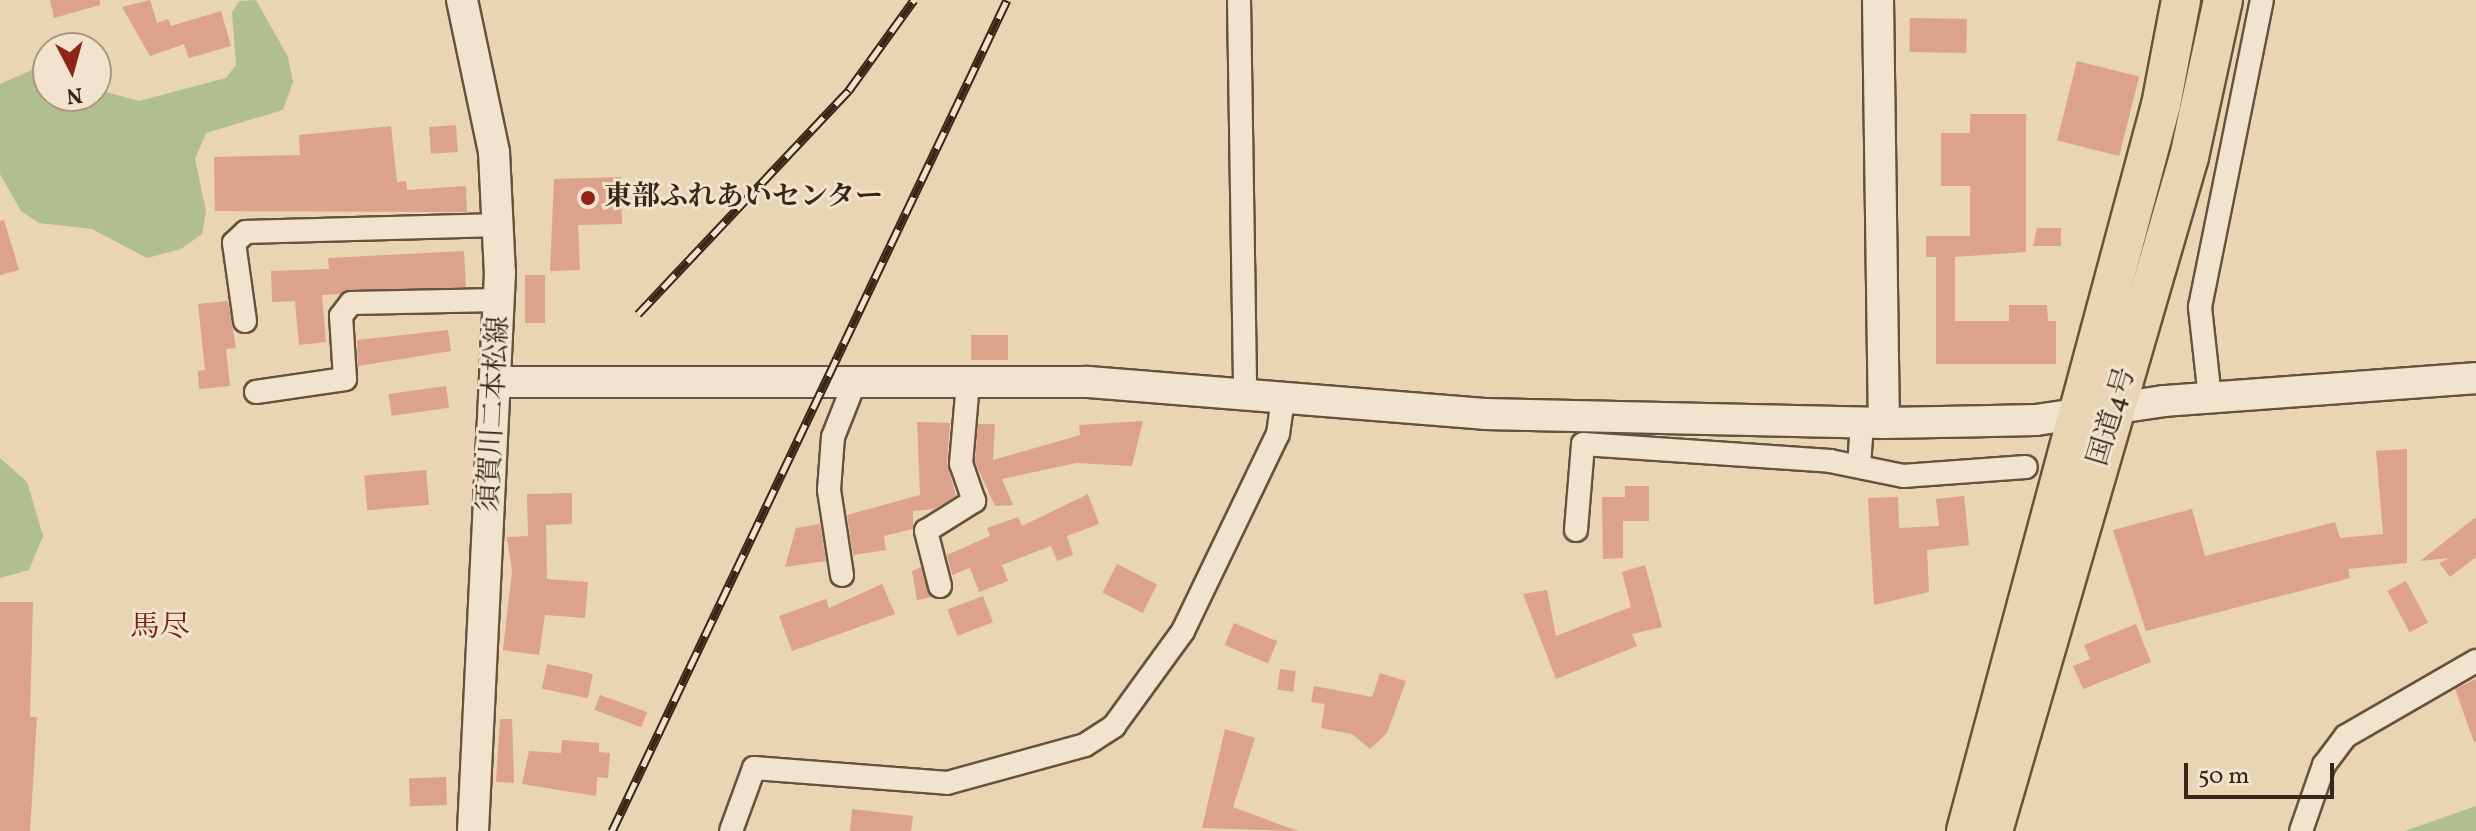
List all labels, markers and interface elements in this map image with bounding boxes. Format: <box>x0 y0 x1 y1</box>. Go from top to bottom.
north arrow <box>32 32 112 112</box>
text: N <box>65 78 84 111</box>
place label: 東部ふれあいセンター <box>604 181 884 215</box>
marker: 東部ふれあいセンター <box>579 189 597 207</box>
street label: 須賀川二本松線 <box>473 315 517 513</box>
street label: 国道4号 <box>2082 364 2144 470</box>
district label: 馬尽 <box>130 610 190 646</box>
scale bar <box>2188 747 2338 797</box>
text: 50 m <box>2198 760 2250 794</box>

